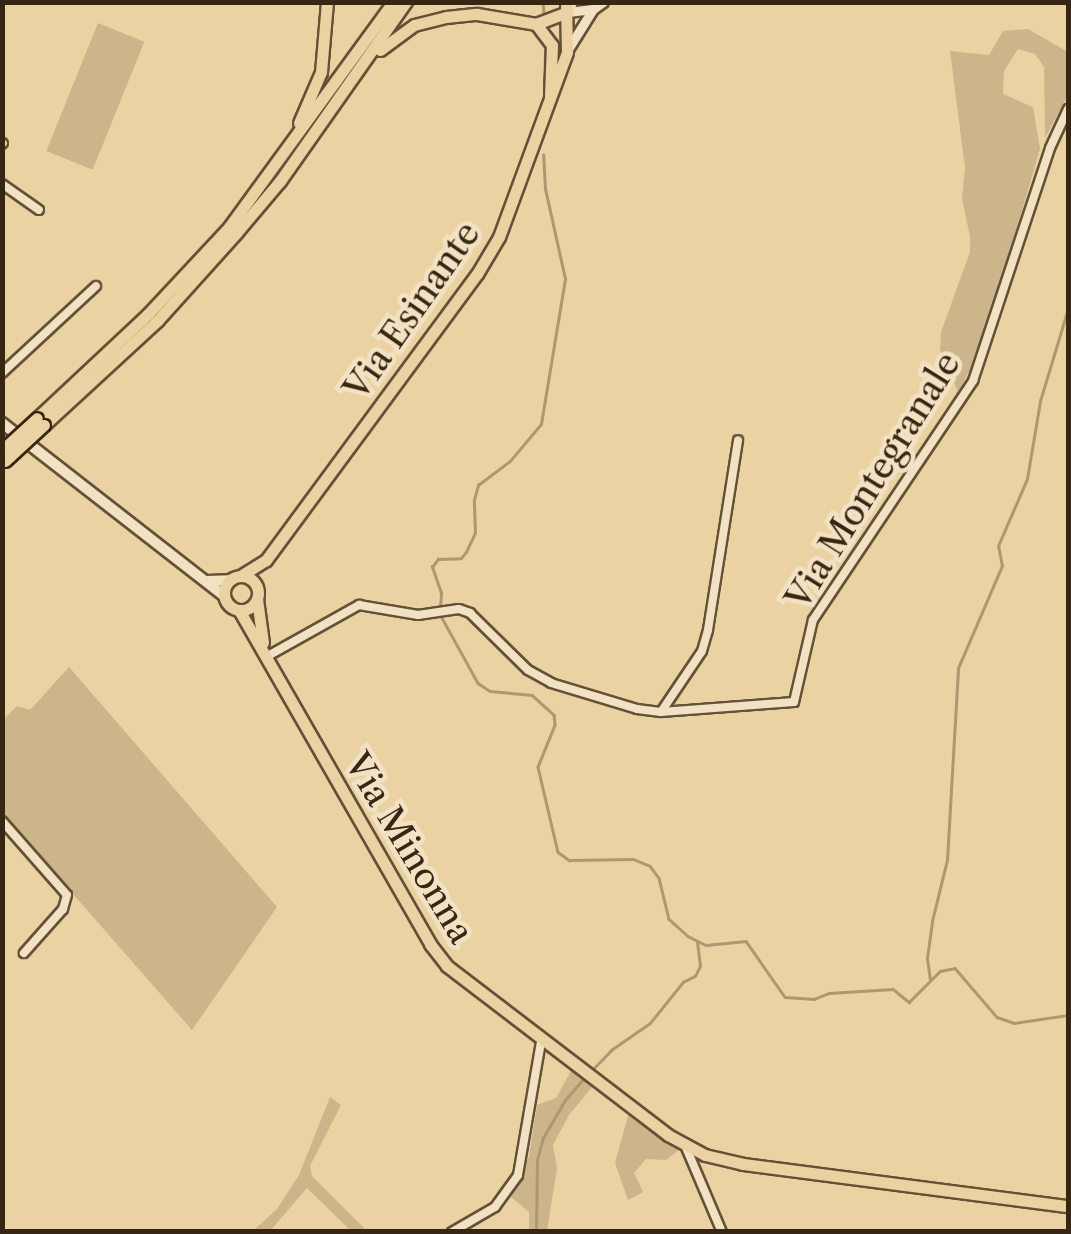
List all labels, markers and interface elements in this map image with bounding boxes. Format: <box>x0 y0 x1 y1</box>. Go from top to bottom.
street label: Via Esinante <box>335 214 489 408</box>
street label: Via Montegranale <box>777 345 969 617</box>
street label: Via Minonna <box>336 745 482 951</box>

